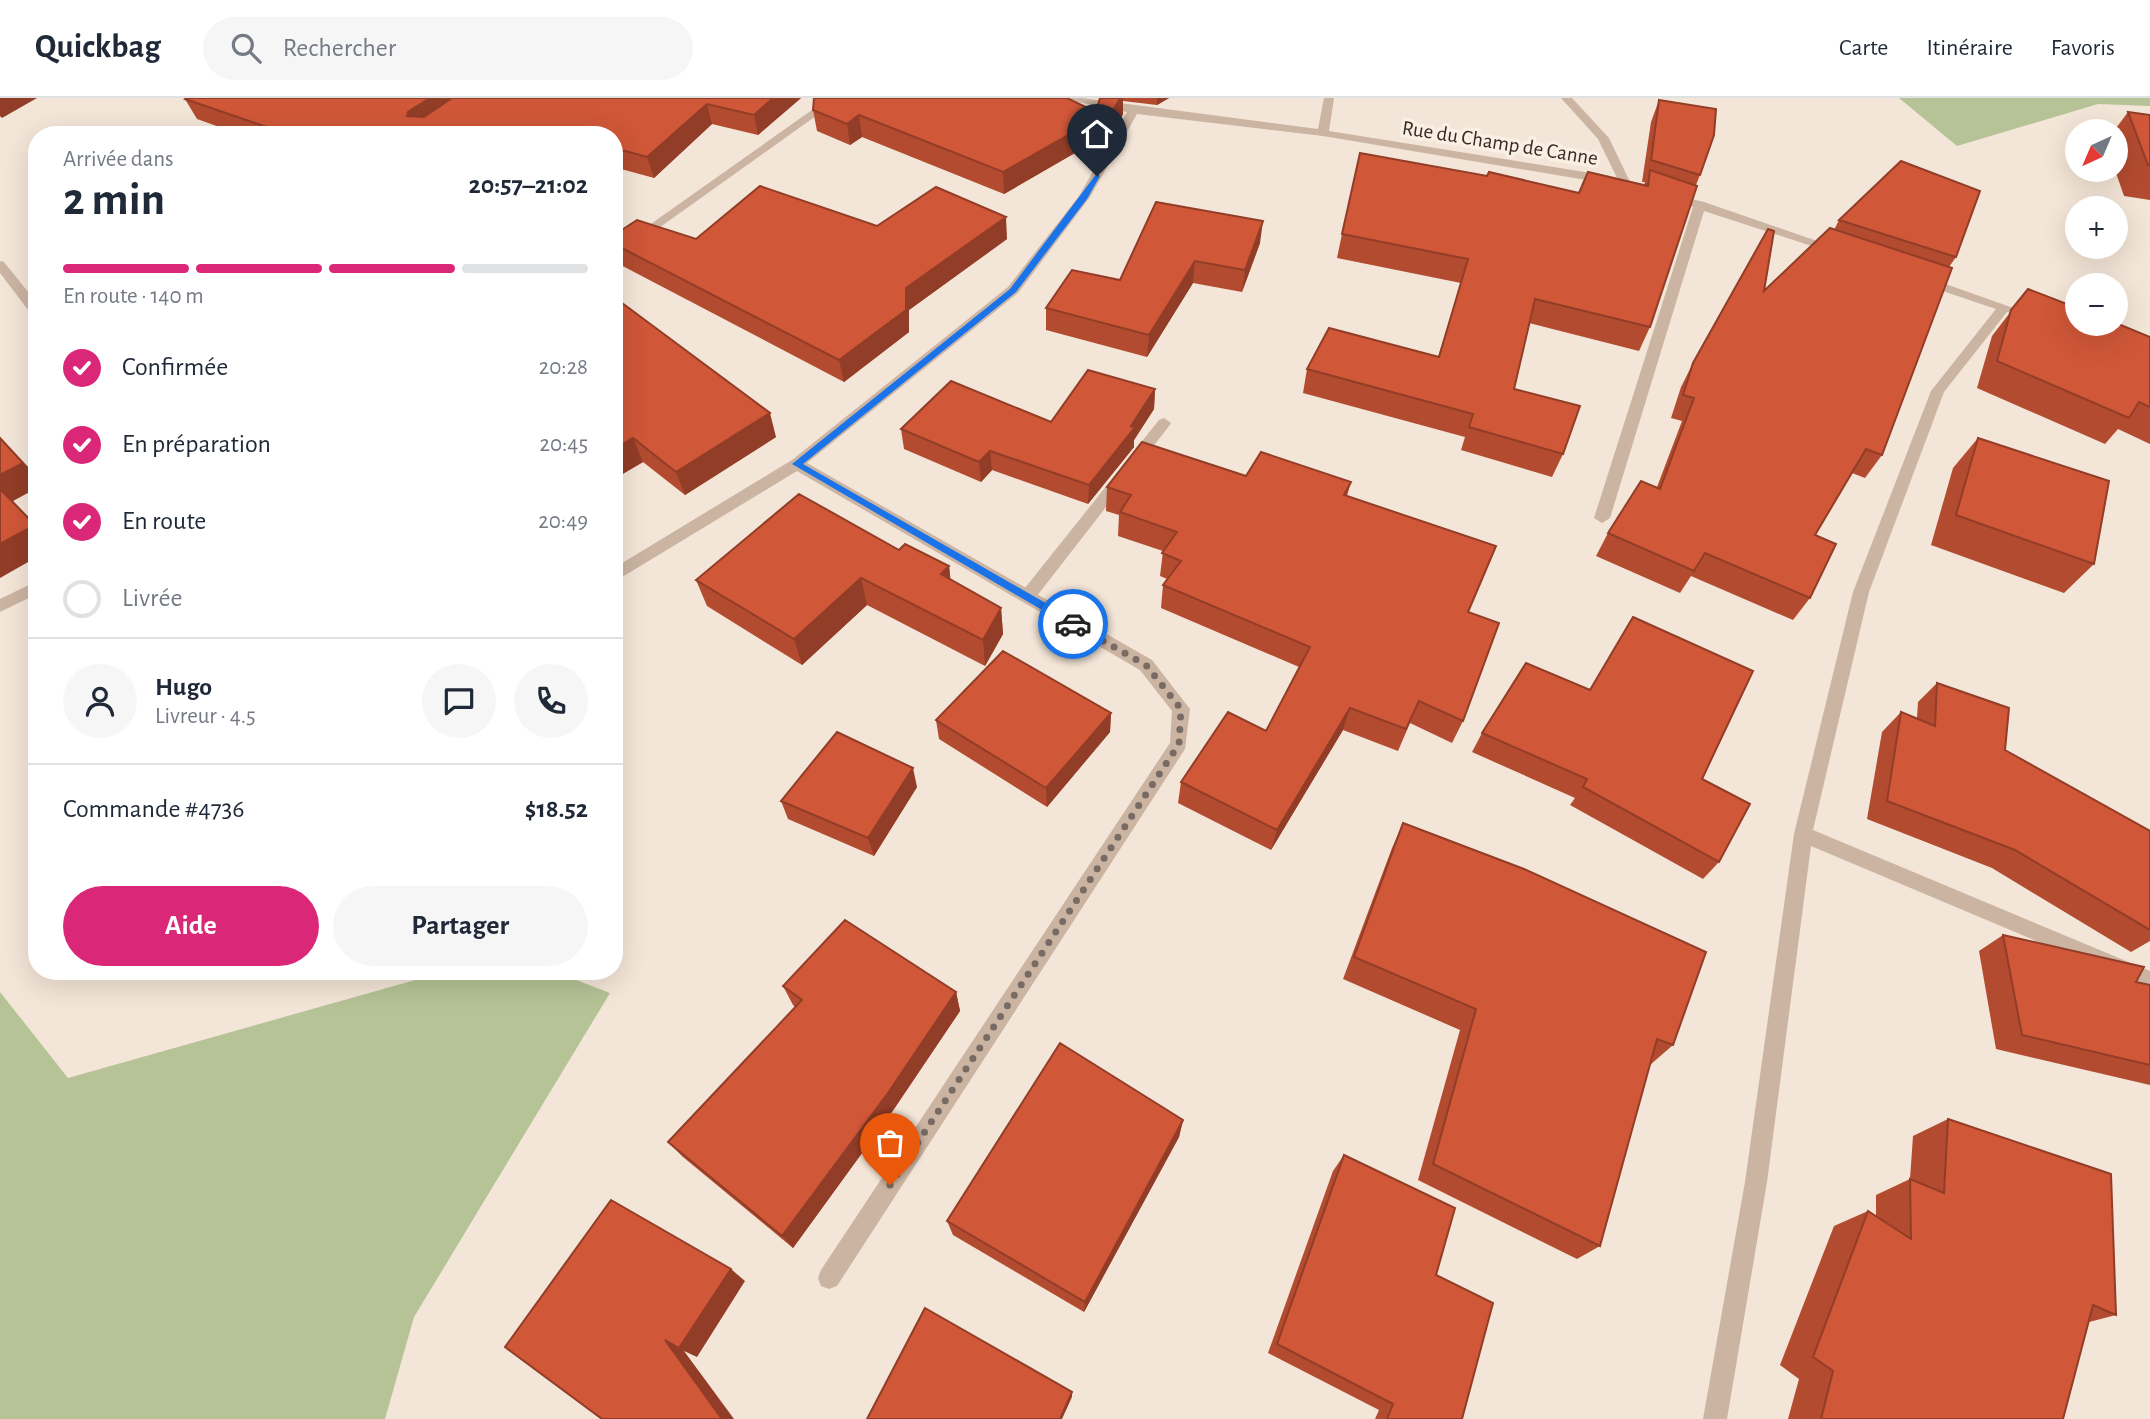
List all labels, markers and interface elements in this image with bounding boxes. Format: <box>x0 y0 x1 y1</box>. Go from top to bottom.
search box <box>203 17 693 80</box>
icon: search <box>227 29 265 67</box>
text: Quickbag <box>35 31 161 64</box>
text: Rechercher <box>283 35 396 61</box>
text: Carte <box>1839 36 1888 60</box>
text: Itinéraire <box>1926 36 2013 60</box>
text: Favoris <box>2051 36 2115 60</box>
pin <box>1067 104 1127 176</box>
icon: home <box>1078 115 1116 153</box>
street label: Rue du Champ de Canne <box>1401 117 1599 169</box>
north arrow <box>2065 119 2128 182</box>
map controls <box>2065 119 2128 336</box>
text: Arrivée dans <box>63 148 174 171</box>
text: 20:57–21:02 <box>468 172 588 198</box>
text: 2 min <box>63 177 165 223</box>
button: + <box>2065 196 2128 259</box>
button: − <box>2065 273 2128 336</box>
text: En route · 140 m <box>63 285 204 308</box>
icon: check <box>63 349 101 387</box>
text: Confirmée <box>122 354 228 380</box>
text: 20:28 <box>539 356 588 379</box>
icon: check <box>63 426 101 464</box>
text: En préparation <box>122 431 271 457</box>
text: 20:45 <box>539 433 588 456</box>
icon: check <box>63 503 101 541</box>
text: En route <box>122 508 206 534</box>
text: 20:49 <box>538 510 588 533</box>
text: Livrée <box>122 585 182 611</box>
courier <box>1038 589 1108 659</box>
icon: car <box>1054 605 1092 643</box>
button: person <box>63 664 137 738</box>
button: chat <box>422 664 496 738</box>
button: phone <box>514 664 588 738</box>
text: Hugo <box>155 674 212 700</box>
text: Livreur · 4.5 <box>155 705 256 728</box>
text: Commande #4736 <box>63 796 244 822</box>
text: $18.52 <box>525 796 588 822</box>
button: Aide <box>63 886 319 966</box>
button: Partager <box>333 886 588 966</box>
pin <box>860 1113 920 1185</box>
icon: bag <box>871 1124 909 1162</box>

